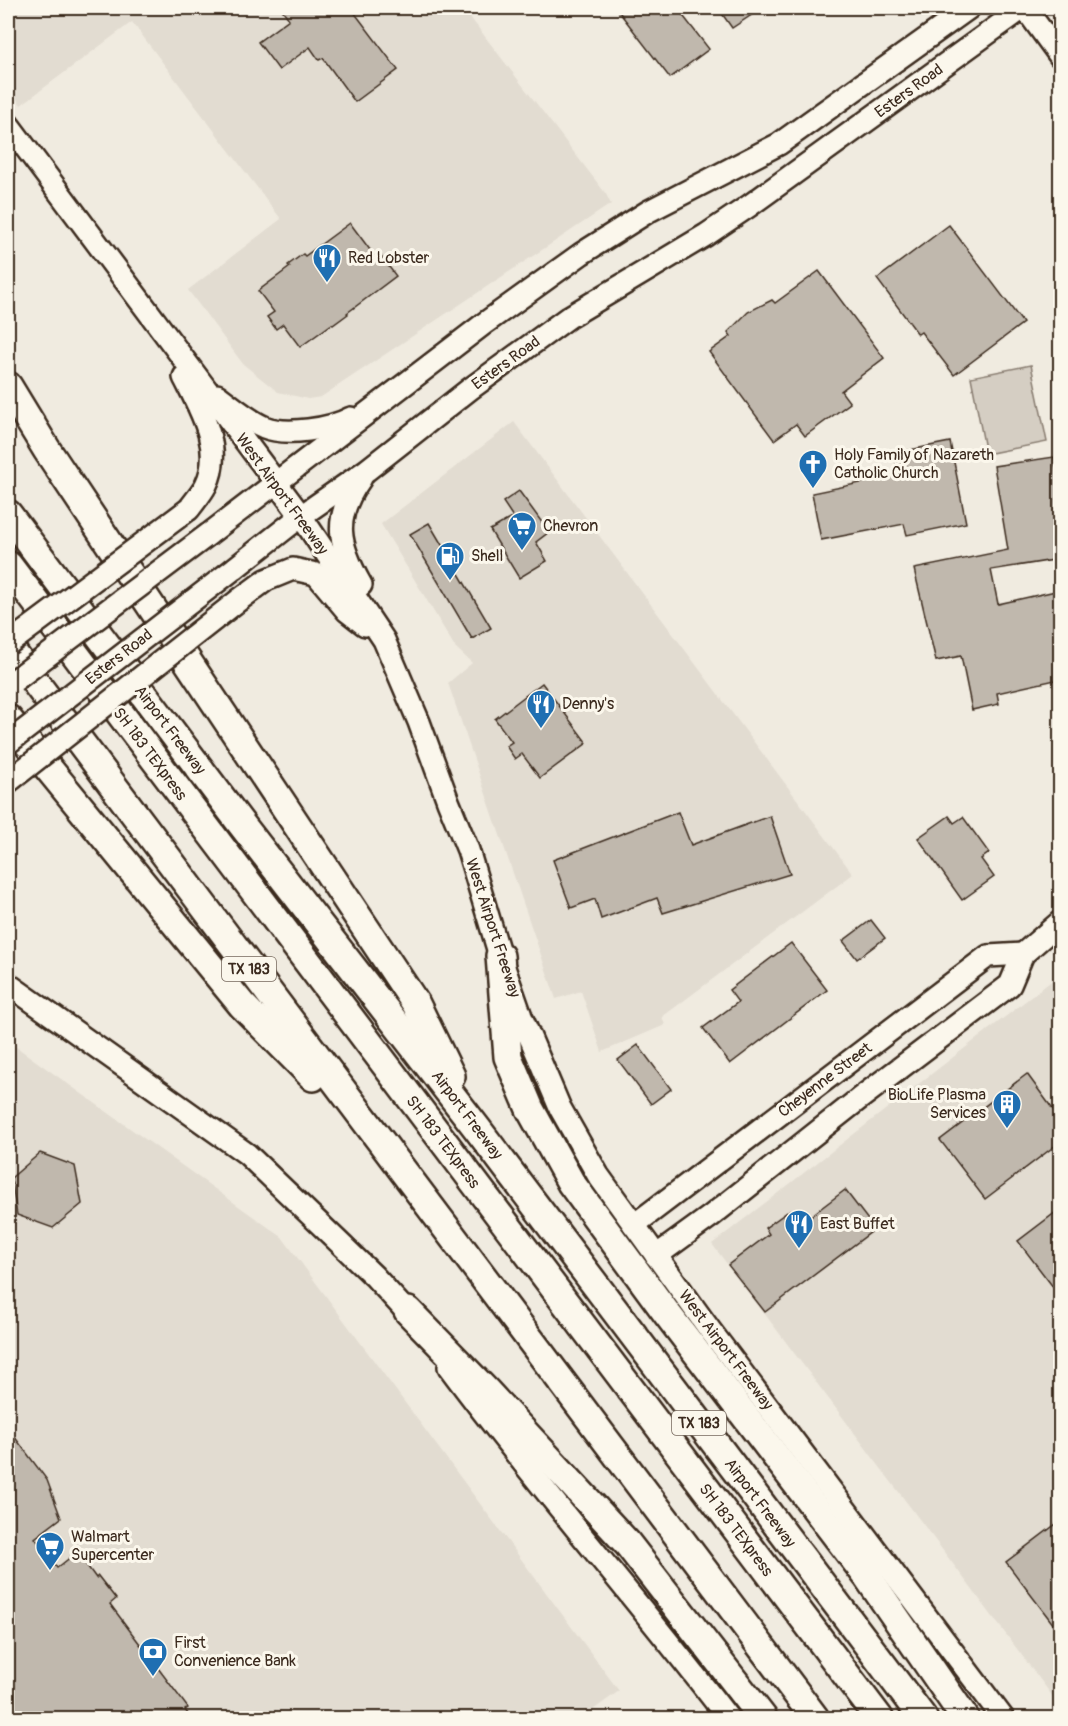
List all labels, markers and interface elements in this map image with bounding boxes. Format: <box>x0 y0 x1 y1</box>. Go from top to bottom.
street label: Esters Road <box>871 60 947 122</box>
restaurant icon: Red Lobster <box>311 242 343 284</box>
place label: Red Lobster <box>348 248 429 268</box>
street label: Esters Road <box>468 332 544 394</box>
street label: West Airport Freeway <box>231 429 333 559</box>
place label: Holy Family of Nazareth Catholic Church <box>834 445 994 483</box>
church icon: Holy Family of Nazareth Catholic Church <box>797 448 829 490</box>
supermarket icon: Chevron <box>506 510 538 552</box>
place label: Chevron <box>543 516 598 536</box>
fuel station icon: Shell <box>434 540 466 582</box>
place label: Shell <box>471 546 503 566</box>
street label: Esters Road <box>82 625 156 689</box>
street label: Airport Freeway <box>130 681 210 779</box>
restaurant icon: Denny's <box>525 688 557 730</box>
place label: Denny's <box>562 694 614 714</box>
street label: SH 183 TEXpress <box>109 704 191 804</box>
street label: West Airport Freeway <box>461 856 525 1000</box>
road number: TX 183 <box>222 957 276 981</box>
street label: Cheyenne Street <box>774 1038 876 1122</box>
street label: Airport Freeway <box>427 1066 507 1164</box>
place label: BioLife Plasma Services <box>888 1085 986 1123</box>
building icon: BioLife Plasma Services <box>991 1088 1023 1130</box>
street label: SH 183 TEXpress <box>402 1092 484 1192</box>
restaurant icon: East Buffet <box>783 1208 815 1250</box>
place label: East Buffet <box>820 1214 895 1234</box>
street label: West Airport Freeway <box>674 1286 778 1414</box>
road number: TX 183 <box>672 1411 726 1435</box>
street label: Airport Freeway <box>720 1454 800 1552</box>
street label: SH 183 TEXpress <box>695 1480 777 1580</box>
place label: Walmart Supercenter <box>71 1527 154 1565</box>
supermarket icon: Walmart Supercenter <box>34 1530 66 1572</box>
place label: First Convenience Bank <box>174 1633 296 1671</box>
bank icon: First Convenience Bank <box>137 1636 169 1678</box>

